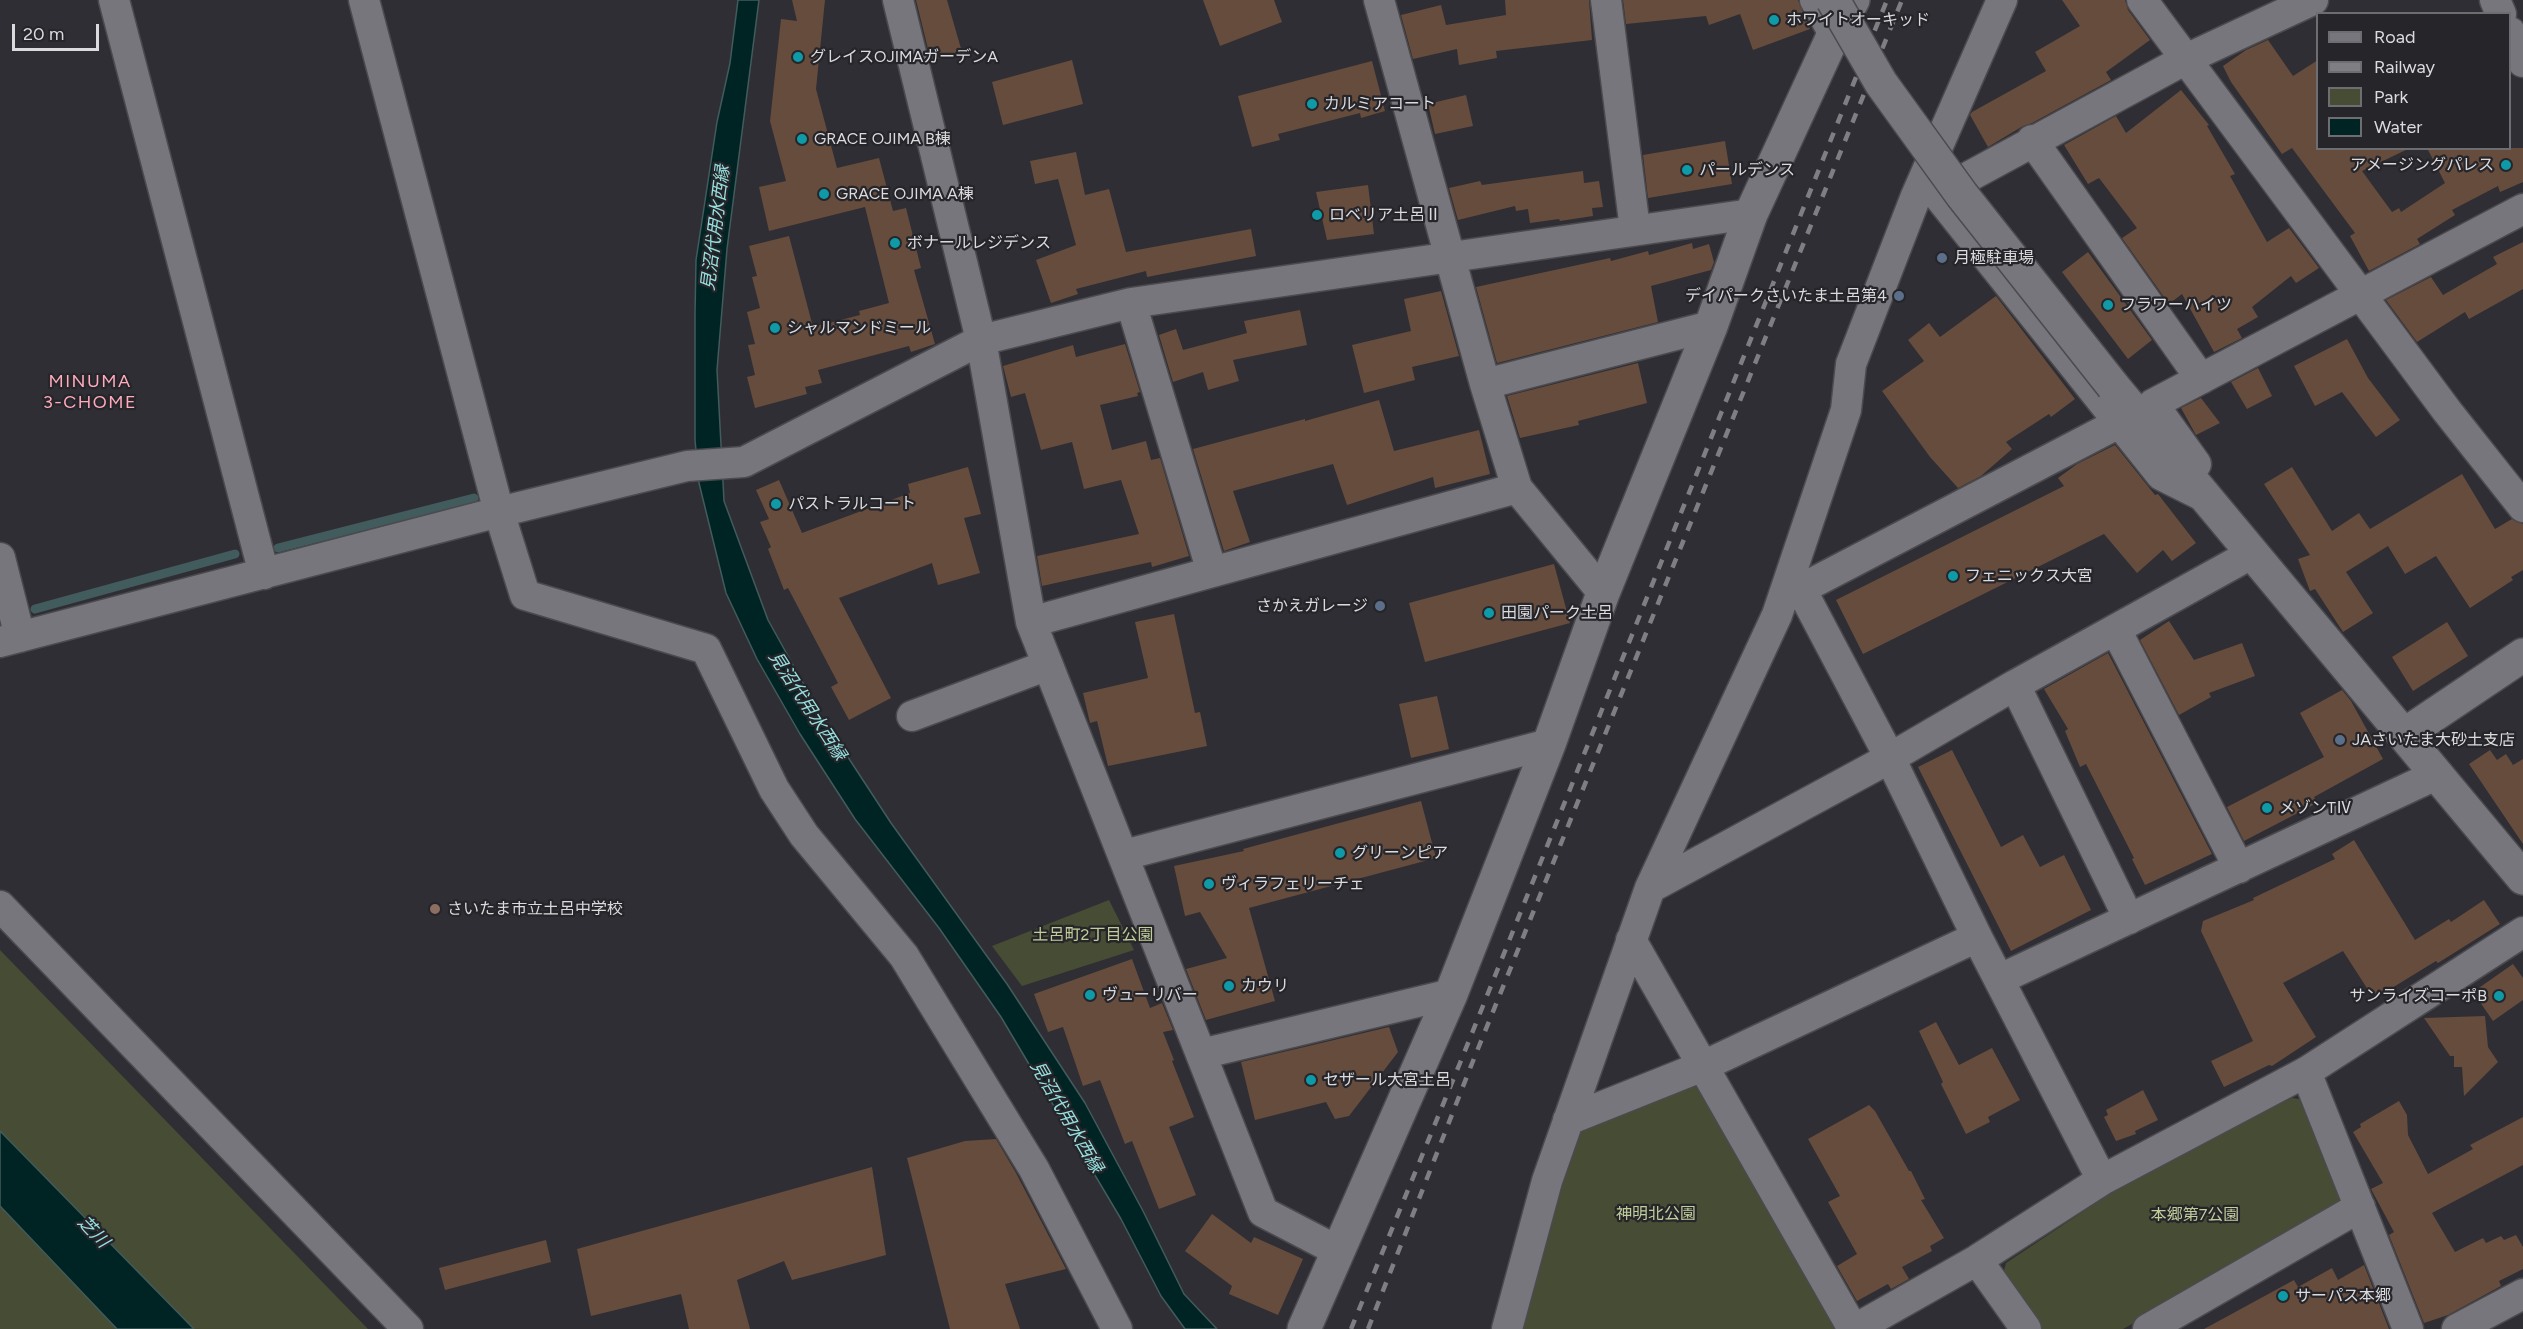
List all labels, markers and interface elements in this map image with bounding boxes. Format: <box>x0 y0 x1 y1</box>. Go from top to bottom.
place label: ホワイトオーキッド <box>1786 10 1930 30</box>
scale bar <box>15 12 102 50</box>
legend <box>2316 12 2511 150</box>
marker: ホワイトオーキッド <box>1767 13 1781 27</box>
text: 20 m <box>23 23 64 45</box>
text: Road <box>2374 26 2415 48</box>
place label: グレイスOJIMAガーデンA <box>810 47 998 67</box>
marker: グレイスOJIMAガーデンA <box>791 50 805 64</box>
text: Railway <box>2374 56 2435 78</box>
text: Park <box>2374 86 2408 108</box>
place label: カルミアコート <box>1324 94 1436 114</box>
marker: カルミアコート <box>1305 97 1319 111</box>
text: Water <box>2374 116 2422 138</box>
place label: GRACE OJIMA B棟 <box>814 129 951 149</box>
marker: GRACE OJIMA B棟 <box>795 132 809 146</box>
place label: アメージングパレス <box>2350 155 2494 175</box>
marker: アメージングパレス <box>2499 158 2513 172</box>
place label: パールデンス <box>1699 160 1795 180</box>
marker: パールデンス <box>1680 163 1694 177</box>
water label: 見沼代用水西縁 <box>698 164 734 292</box>
place label: GRACE OJIMA A棟 <box>836 184 974 204</box>
marker: GRACE OJIMA A棟 <box>817 187 831 201</box>
place label: ロベリア土呂Ⅱ <box>1329 205 1441 225</box>
marker: ロベリア土呂Ⅱ <box>1310 208 1324 222</box>
place label: ボナールレジデンス <box>907 233 1051 253</box>
marker: ボナールレジデンス <box>888 236 902 250</box>
place label: 月極駐車場 <box>1954 248 2034 268</box>
marker: 月極駐車場 <box>1935 251 1949 265</box>
place label: デイパークさいたま土呂第4 <box>1685 286 1887 306</box>
marker: デイパークさいたま土呂第4 <box>1892 289 1906 303</box>
place label: フラワーハイツ <box>2120 295 2232 315</box>
marker: フラワーハイツ <box>2101 298 2115 312</box>
place label: シャルマンドミール <box>787 318 931 338</box>
marker: シャルマンドミール <box>768 321 782 335</box>
district label: MINUMA 3-CHOME <box>43 371 137 413</box>
place label: パストラルコート <box>788 494 916 514</box>
marker: パストラルコート <box>769 497 783 511</box>
place label: フェニックス大宮 <box>1965 566 2093 586</box>
marker: フェニックス大宮 <box>1946 569 1960 583</box>
place label: さかえガレージ <box>1256 596 1368 616</box>
marker: さかえガレージ <box>1373 599 1387 613</box>
place label: 田園パーク土呂 <box>1501 603 1613 623</box>
marker: 田園パーク土呂 <box>1482 606 1496 620</box>
water label: 見沼代用水西縁 <box>764 647 850 765</box>
place label: JAさいたま大砂土支店 <box>2352 730 2515 750</box>
marker: JAさいたま大砂土支店 <box>2333 733 2347 747</box>
place label: メゾンTⅣ <box>2279 798 2352 818</box>
marker: メゾンTⅣ <box>2260 801 2274 815</box>
place label: グリーンピア <box>1352 843 1448 863</box>
marker: グリーンピア <box>1333 846 1347 860</box>
place label: ヴィラフェリーチェ <box>1221 874 1365 894</box>
marker: ヴィラフェリーチェ <box>1202 877 1216 891</box>
place label: さいたま市立土呂中学校 <box>447 899 623 919</box>
marker: さいたま市立土呂中学校 <box>428 902 442 916</box>
park label: 土呂町2丁目公園 <box>1033 925 1153 945</box>
place label: カウリ <box>1241 976 1289 996</box>
marker: カウリ <box>1222 979 1236 993</box>
place label: ヴューリバー <box>1102 985 1198 1005</box>
place label: サンライズコーポB <box>2349 986 2487 1006</box>
marker: ヴューリバー <box>1083 988 1097 1002</box>
marker: サンライズコーポB <box>2492 989 2506 1003</box>
water label: 見沼代用水西縁 <box>1025 1057 1107 1177</box>
place label: セザール大宮土呂 <box>1323 1070 1451 1090</box>
marker: セザール大宮土呂 <box>1304 1073 1318 1087</box>
park label: 神明北公園 <box>1616 1204 1696 1224</box>
park label: 本郷第7公園 <box>2151 1205 2239 1225</box>
water label: 芝川 <box>73 1212 113 1252</box>
place label: サーパス本郷 <box>2295 1286 2391 1306</box>
marker: サーパス本郷 <box>2276 1289 2290 1303</box>

